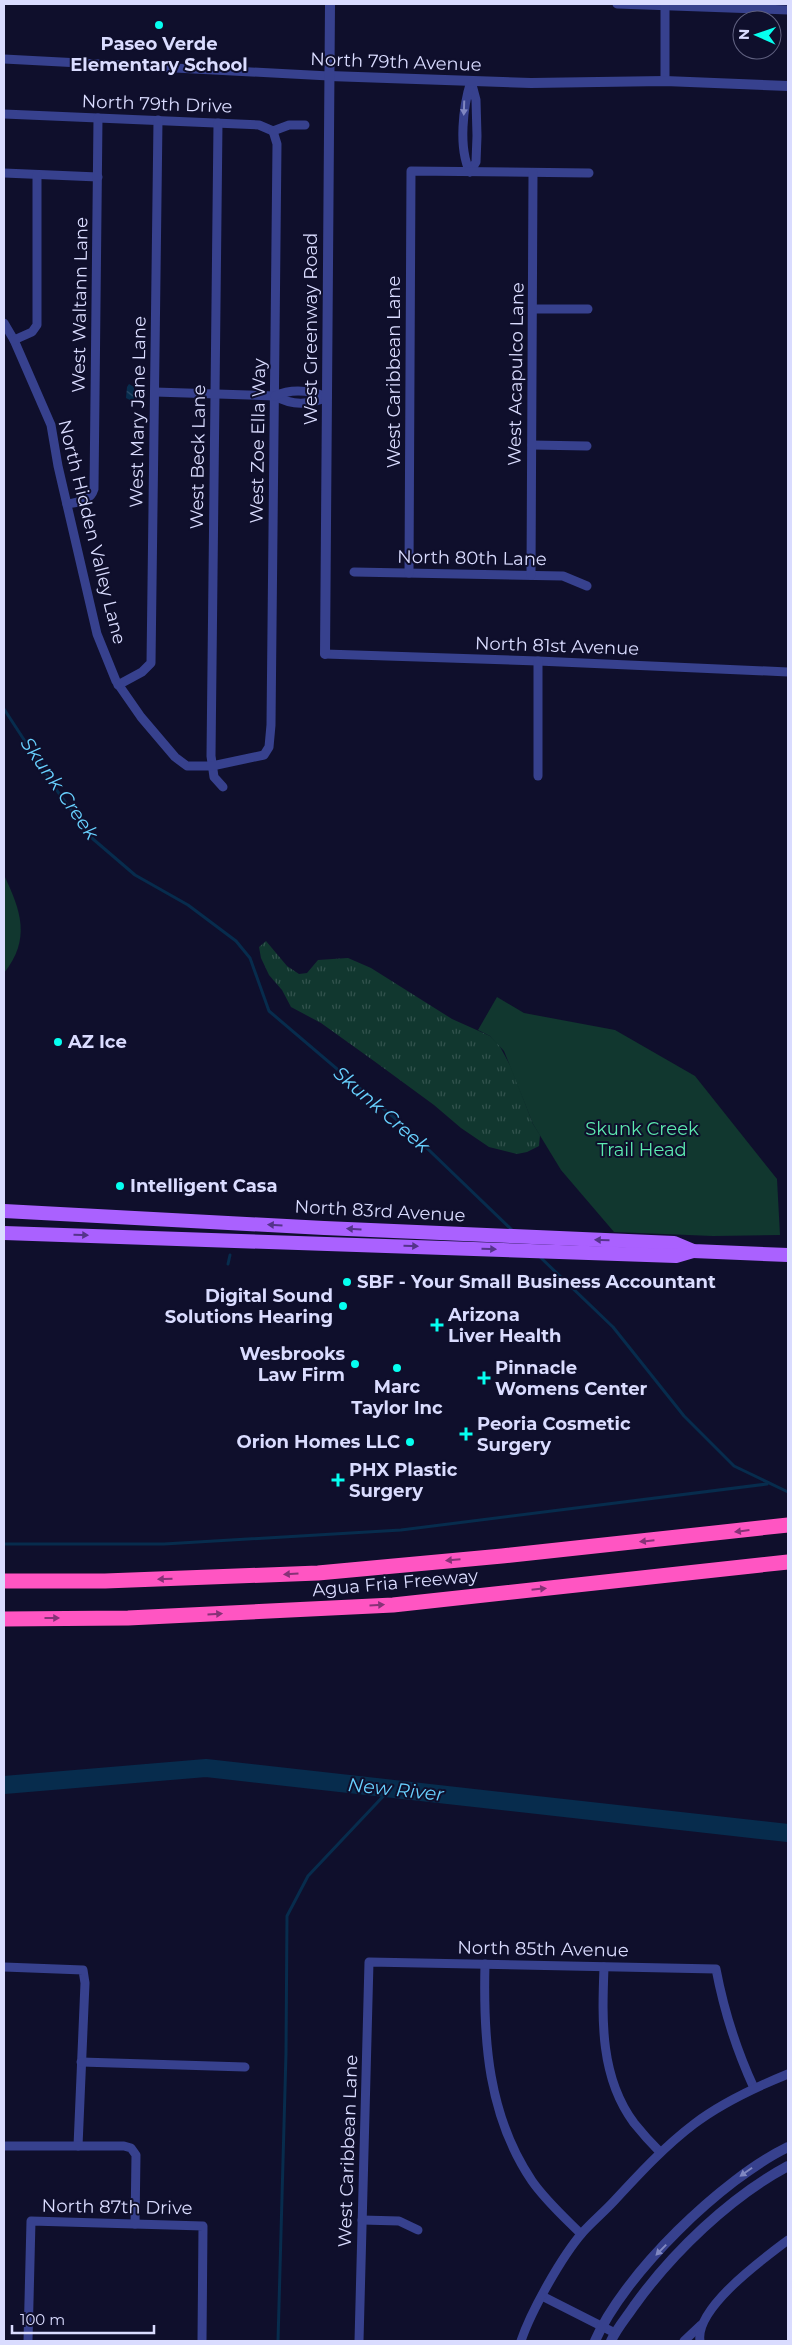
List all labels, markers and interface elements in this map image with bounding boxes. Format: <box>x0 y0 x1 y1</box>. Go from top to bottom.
north arrow <box>732 10 782 60</box>
marker: Paseo Verde Elementary School <box>153 19 165 31</box>
text: N <box>735 29 753 41</box>
place label: Paseo Verde Elementary School <box>70 33 248 76</box>
street label: North 79th Avenue <box>310 48 482 76</box>
street label: North 79th Drive <box>81 90 233 118</box>
one-way arrow <box>460 100 468 116</box>
street label: West Waltann Lane <box>67 217 93 393</box>
street label: West Greenway Road <box>300 233 322 425</box>
street label: West Caribbean Lane <box>383 276 405 468</box>
street label: West Acapulco Lane <box>503 282 529 466</box>
street label: West Mary Jane Lane <box>125 316 151 508</box>
street label: West Zoe Ella Way <box>246 358 270 524</box>
street label: West Beck Lane <box>186 384 210 530</box>
street label: North Hidden Valley Lane <box>53 417 131 647</box>
street label: North 80th Lane <box>397 546 547 570</box>
street label: North 81st Avenue <box>475 632 640 660</box>
water label: Skunk Creek <box>16 733 104 845</box>
place label: AZ Ice <box>67 1031 127 1053</box>
marker: AZ Ice <box>52 1036 64 1048</box>
water label: Skunk Creek <box>329 1061 435 1158</box>
park label: Skunk Creek Trail Head <box>585 1118 699 1161</box>
place label: Intelligent Casa <box>130 1175 278 1197</box>
marker: Intelligent Casa <box>114 1180 126 1192</box>
street label: North 83rd Avenue <box>294 1196 466 1226</box>
one-way arrow <box>267 1221 283 1229</box>
one-way arrow <box>345 1225 361 1233</box>
one-way arrow <box>73 1232 89 1240</box>
one-way arrow <box>594 1235 610 1243</box>
one-way arrow <box>404 1243 420 1251</box>
one-way arrow <box>482 1246 498 1254</box>
place label: SBF - Your Small Business Accountant <box>357 1271 716 1293</box>
marker: SBF - Your Small Business Accountant <box>341 1276 353 1288</box>
place label: Digital Sound Solutions Hearing <box>165 1285 333 1328</box>
marker: Digital Sound Solutions Hearing <box>337 1300 349 1312</box>
place label: Arizona Liver Health <box>447 1304 561 1347</box>
marker: Arizona Liver Health <box>430 1318 444 1332</box>
place label: Wesbrooks Law Firm <box>240 1343 345 1386</box>
place label: Pinnacle Womens Center <box>495 1357 648 1400</box>
marker: Wesbrooks Law Firm <box>349 1358 361 1370</box>
marker: Marc Taylor Inc <box>391 1362 403 1374</box>
marker: Pinnacle Womens Center <box>477 1371 491 1385</box>
place label: Marc Taylor Inc <box>351 1376 443 1419</box>
place label: Peoria Cosmetic Surgery <box>477 1413 631 1456</box>
marker: Peoria Cosmetic Surgery <box>459 1427 473 1441</box>
place label: Orion Homes LLC <box>237 1431 400 1453</box>
marker: Orion Homes LLC <box>404 1436 416 1448</box>
place label: PHX Plastic Surgery <box>349 1459 458 1502</box>
marker: PHX Plastic Surgery <box>331 1473 345 1487</box>
one-way arrow <box>734 1527 750 1535</box>
one-way arrow <box>639 1537 655 1545</box>
one-way arrow <box>445 1557 461 1565</box>
street label: Agua Fria Freeway <box>311 1565 479 1601</box>
one-way arrow <box>283 1570 299 1578</box>
one-way arrow <box>157 1576 173 1584</box>
one-way arrow <box>531 1585 547 1593</box>
one-way arrow <box>369 1601 385 1609</box>
one-way arrow <box>207 1609 223 1617</box>
one-way arrow <box>45 1614 61 1622</box>
water label: New River <box>347 1773 445 1806</box>
street label: North 85th Avenue <box>457 1937 629 1961</box>
street label: West Caribbean Lane <box>334 2054 362 2248</box>
one-way arrow <box>740 2167 753 2177</box>
street label: North 87th Drive <box>41 2195 193 2219</box>
one-way arrow <box>655 2244 667 2256</box>
scale bar <box>12 2302 155 2334</box>
text: 100 m <box>20 2310 65 2329</box>

